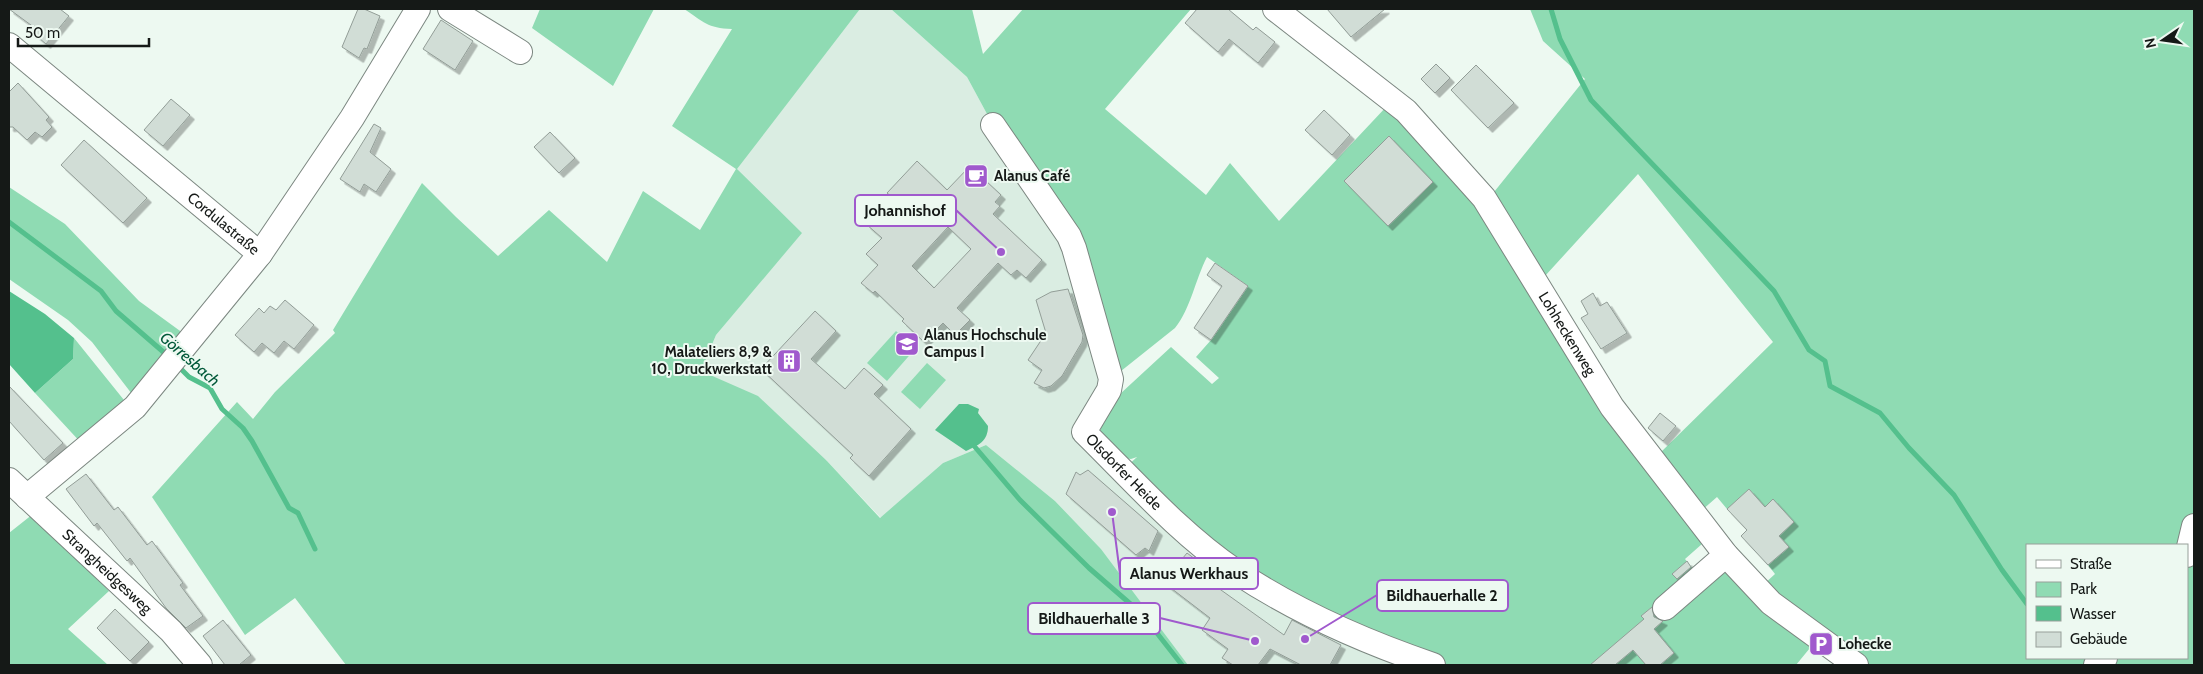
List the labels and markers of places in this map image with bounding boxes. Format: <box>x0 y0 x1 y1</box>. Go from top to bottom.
cafe icon: Alanus Café <box>963 163 989 189</box>
place label: Alanus Café <box>994 167 1070 185</box>
callout: Johannishof <box>855 195 956 226</box>
place label: Alanus Hochschule Campus I <box>924 326 1047 361</box>
school or university icon: Alanus Hochschule Campus I <box>894 331 920 357</box>
place label: Malateliers 8,9 & 10, Druckwerkstatt <box>651 343 773 378</box>
building icon: Malateliers 8,9 & 10, Druckwerkstatt <box>776 348 802 374</box>
callout: Alanus Werkhaus <box>1120 558 1258 589</box>
callout: Bildhauerhalle 2 <box>1377 580 1508 611</box>
callout: Bildhauerhalle 3 <box>1028 603 1160 634</box>
parking icon: Lohecke <box>1808 631 1834 657</box>
place label: Lohecke <box>1838 635 1892 653</box>

